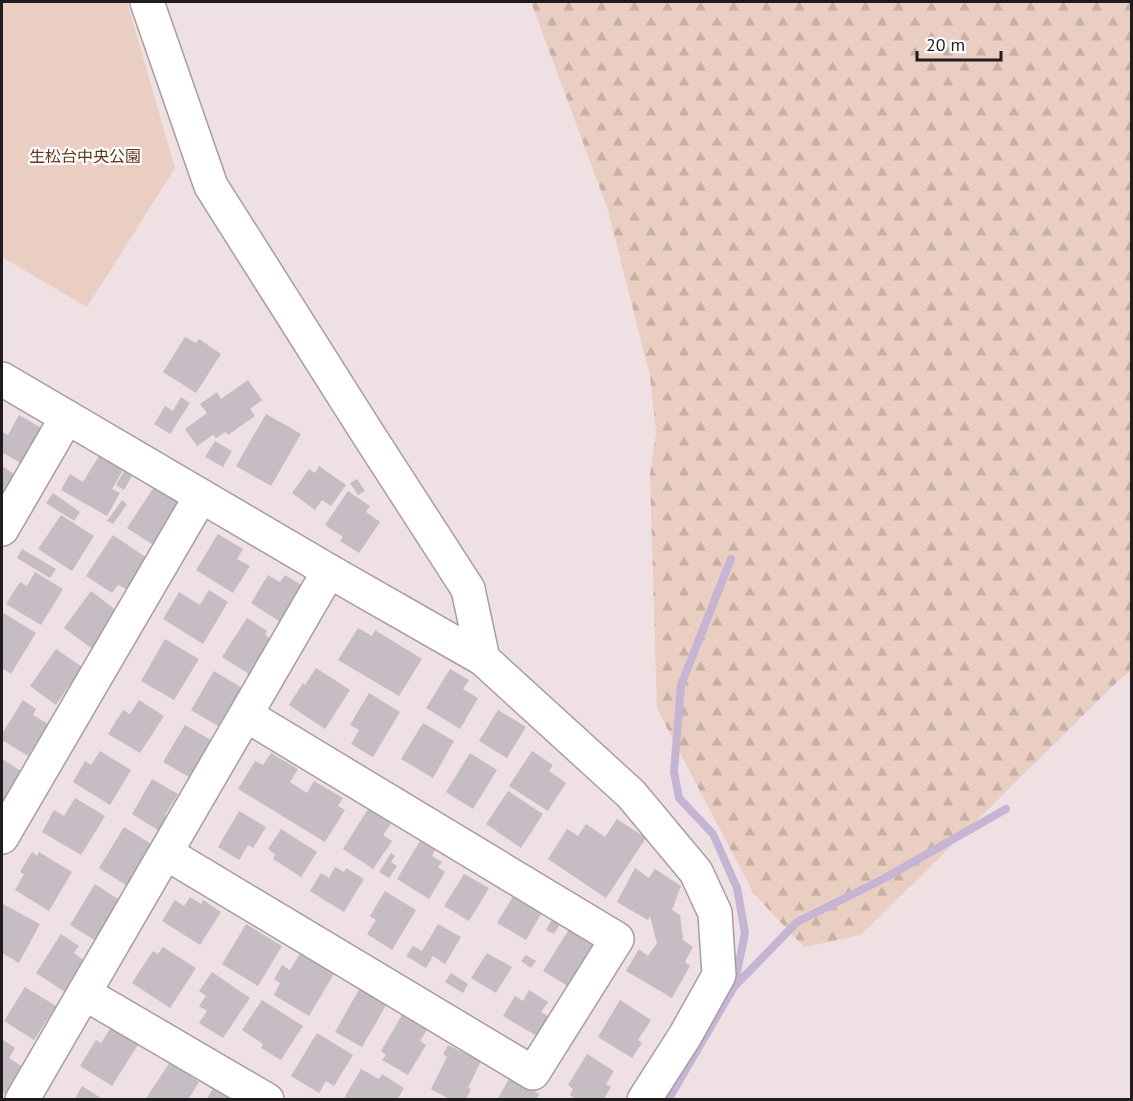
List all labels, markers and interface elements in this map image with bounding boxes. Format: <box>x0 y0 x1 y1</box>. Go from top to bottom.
scale bar <box>917 24 1001 62</box>
text: 20 m <box>926 33 965 56</box>
park label: 生松台中央公園 <box>29 146 141 166</box>

